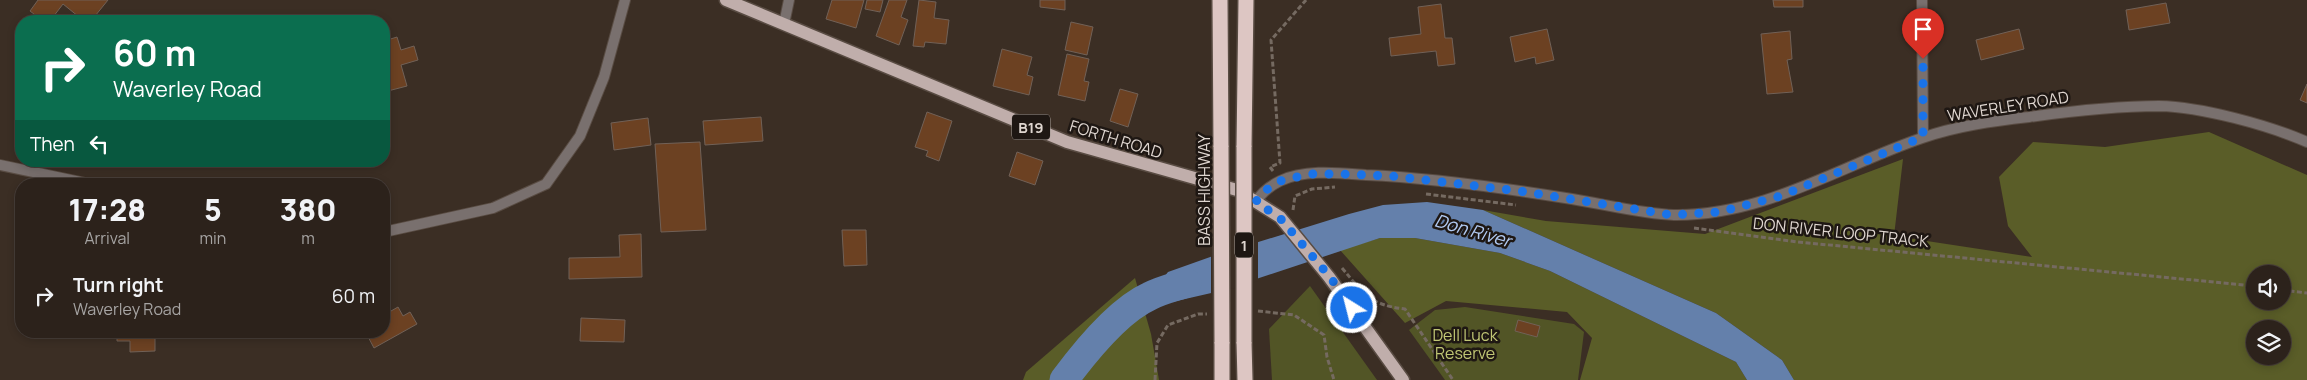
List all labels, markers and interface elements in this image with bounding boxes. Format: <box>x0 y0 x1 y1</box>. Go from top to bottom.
pin <box>1902 8 1944 59</box>
icon: arrive <box>1909 15 1937 43</box>
text: 60 m <box>113 29 196 77</box>
icon: right <box>30 35 95 100</box>
text: Waverley Road <box>113 74 262 104</box>
street label: WAVERLEY ROAD <box>1946 85 2071 126</box>
road number: B19 <box>1012 114 1050 140</box>
street label: FORTH ROAD <box>1067 114 1165 164</box>
icon: left <box>85 130 113 158</box>
text: Then <box>30 131 75 157</box>
street label: BASS HIGHWAY <box>1193 134 1215 246</box>
text: 17:28 <box>69 189 146 230</box>
text: 5 <box>204 189 222 230</box>
text: 380 <box>280 189 336 230</box>
water label: Don River <box>1432 208 1516 253</box>
street label: DON RIVER LOOP TRACK <box>1752 212 1930 252</box>
text: Arrival <box>84 227 130 249</box>
text: min <box>200 227 226 249</box>
text: m <box>301 227 315 249</box>
road number: 1 <box>1235 232 1253 258</box>
map controls <box>2246 265 2291 365</box>
button: sound <box>2246 265 2291 310</box>
text: Turn right <box>73 272 163 298</box>
position arrow <box>1325 281 1377 333</box>
icon: right <box>30 282 58 310</box>
text: 60 m <box>332 283 375 309</box>
text: Waverley Road <box>73 298 181 320</box>
button: layers <box>2246 320 2291 365</box>
park label: Dell Luck Reserve <box>1432 324 1499 364</box>

